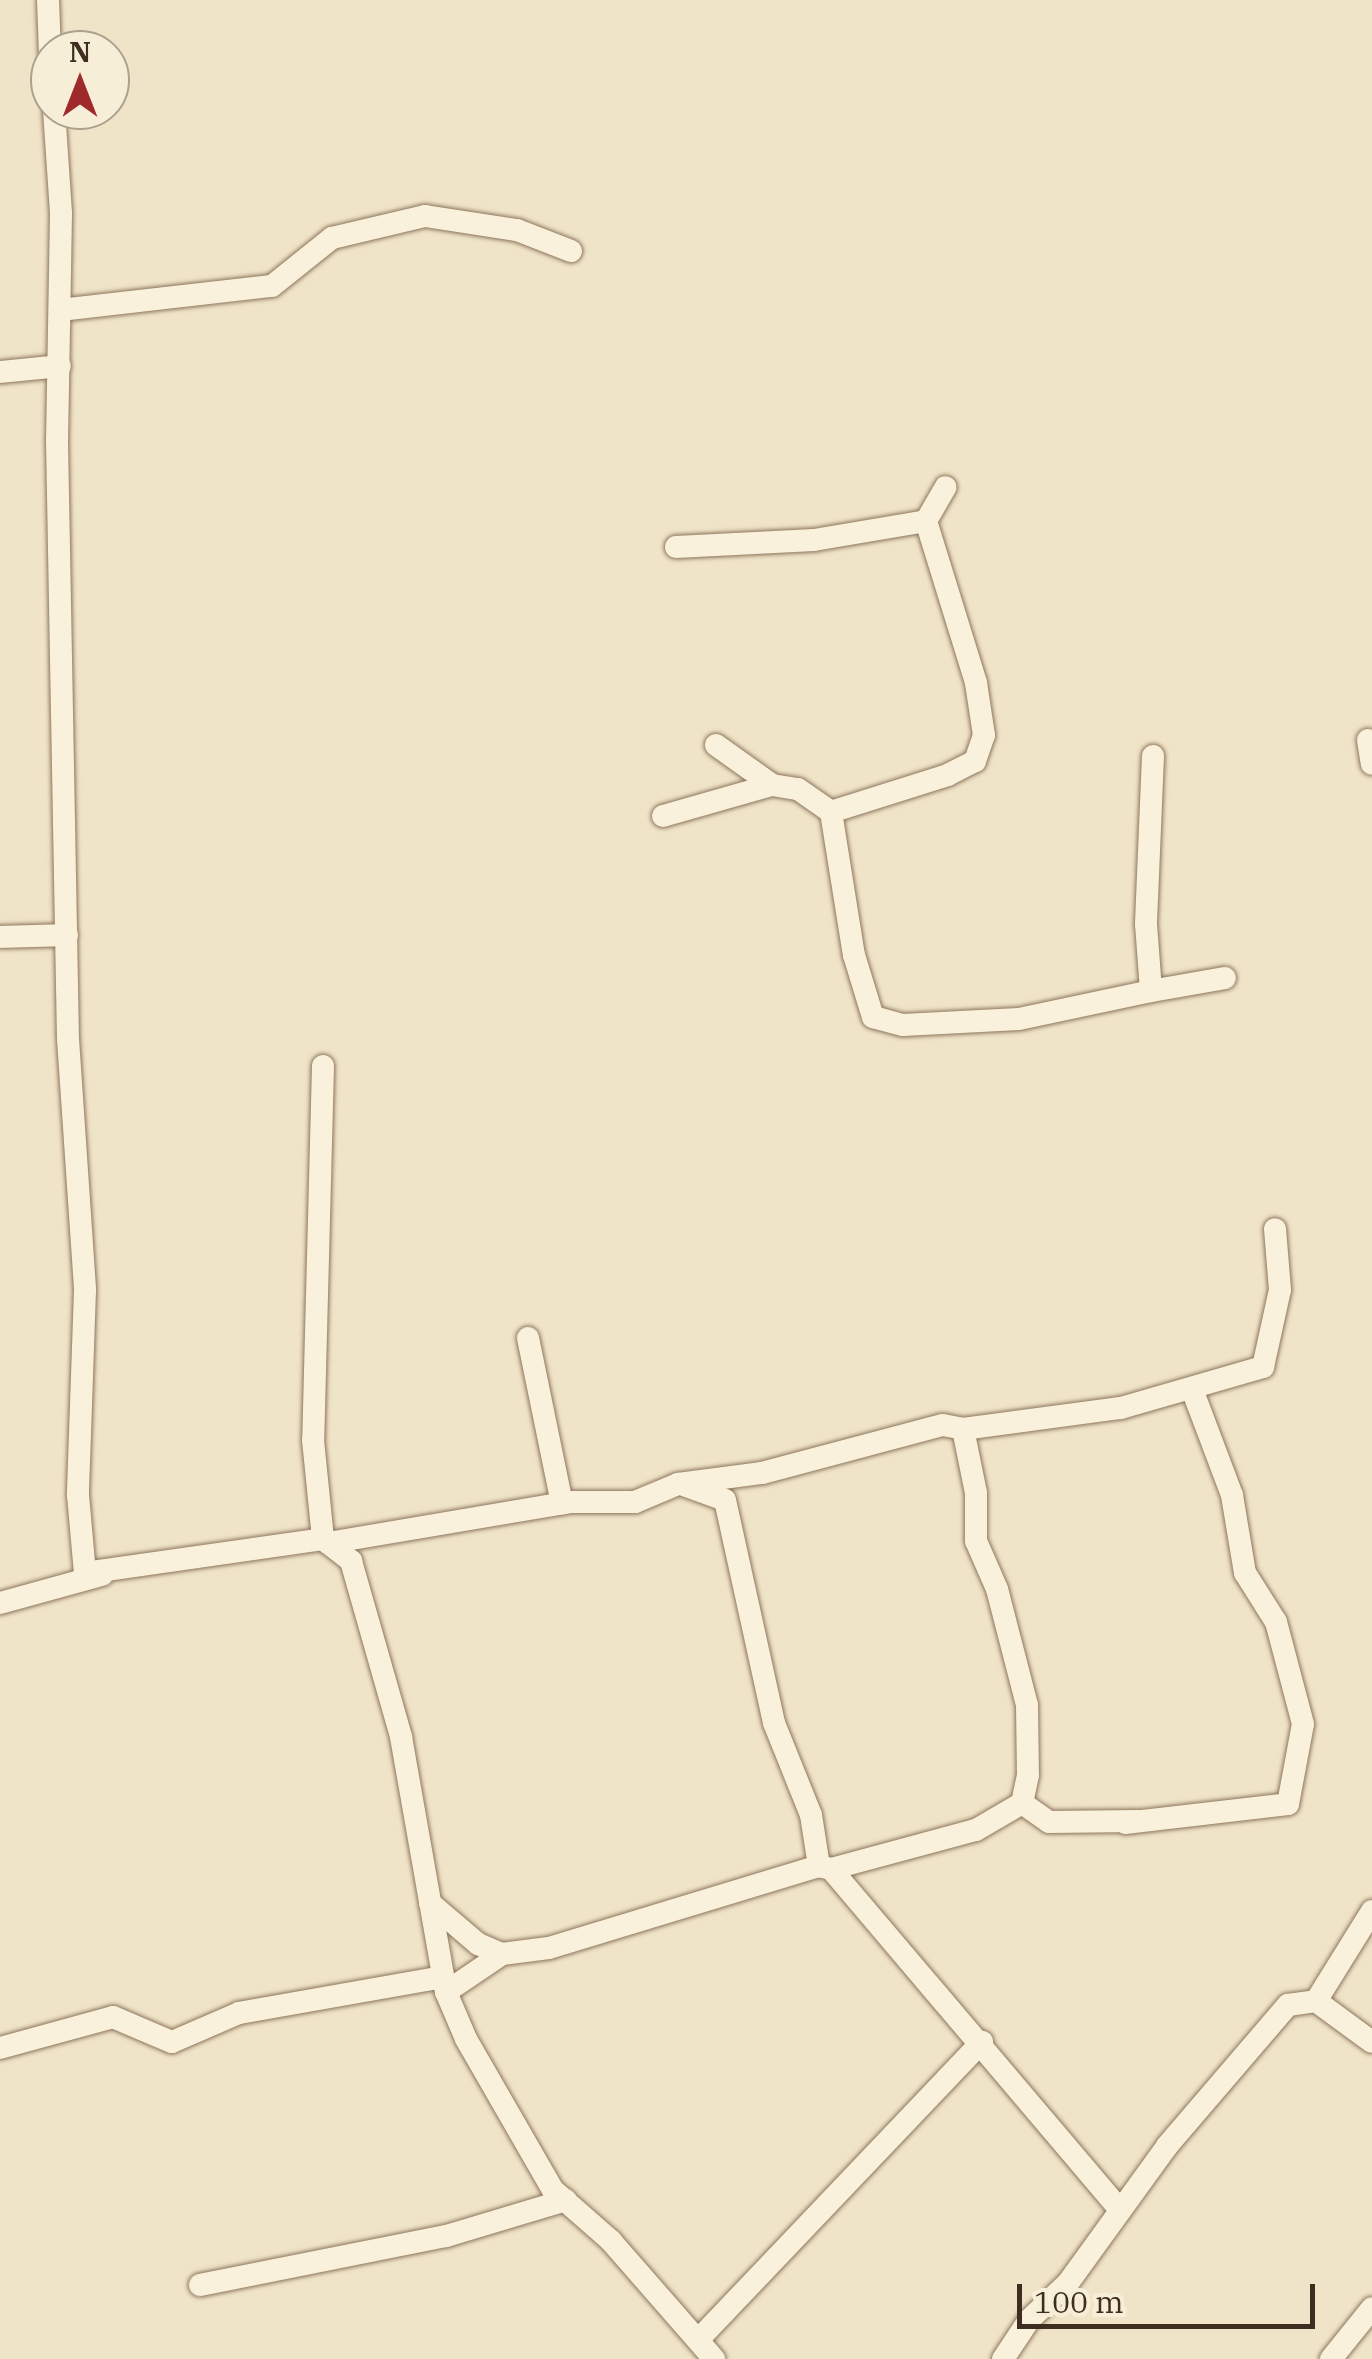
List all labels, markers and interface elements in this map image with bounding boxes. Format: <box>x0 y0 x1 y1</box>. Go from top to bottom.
north arrow <box>30 30 130 130</box>
text: N <box>69 33 91 70</box>
scale bar <box>1022 2264 1320 2326</box>
text: 100 m <box>1034 2282 1124 2321</box>

